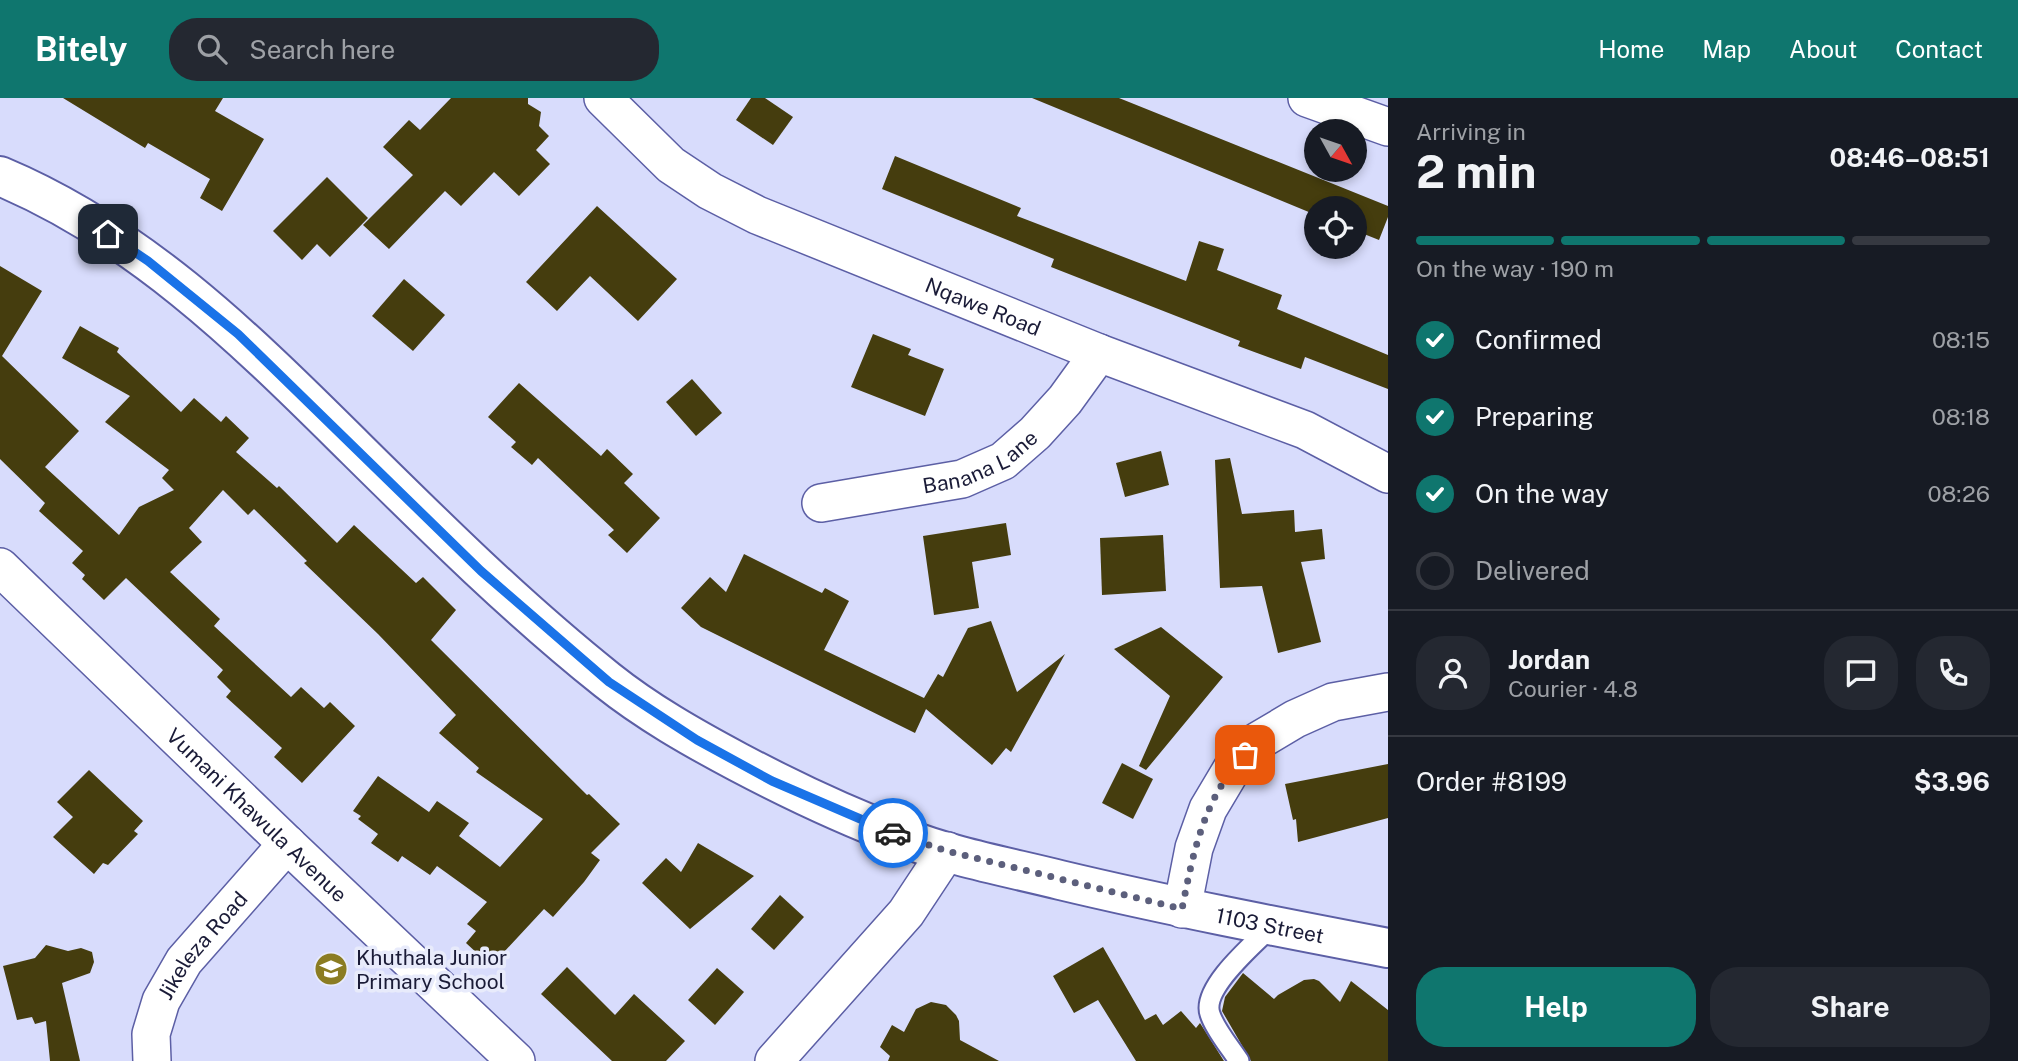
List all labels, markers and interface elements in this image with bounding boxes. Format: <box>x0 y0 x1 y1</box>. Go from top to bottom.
search box <box>169 18 659 81</box>
text: Bitely <box>35 30 127 68</box>
icon: search <box>193 30 231 68</box>
text: Search here <box>249 34 395 65</box>
text: Home <box>1598 35 1664 63</box>
text: Map <box>1702 35 1751 63</box>
text: About <box>1789 35 1857 63</box>
text: Contact <box>1895 35 1983 63</box>
text: Arriving in <box>1416 118 1526 145</box>
north arrow <box>1304 119 1367 182</box>
map controls <box>1304 119 1367 259</box>
text: 08:46–08:51 <box>1830 142 1990 173</box>
text: 2 min <box>1416 144 1536 198</box>
button: locate <box>1304 196 1367 259</box>
pin <box>78 204 138 264</box>
icon: home <box>89 215 127 253</box>
text: On the way · 190 m <box>1416 255 1614 282</box>
street label: Nqawe Road <box>922 272 1045 341</box>
icon: check <box>1416 321 1454 359</box>
text: Confirmed <box>1475 324 1602 355</box>
text: 08:15 <box>1932 326 1990 353</box>
icon: check <box>1416 398 1454 436</box>
text: Preparing <box>1475 401 1594 432</box>
text: 08:18 <box>1932 403 1990 430</box>
street label: Banana Lane <box>921 425 1042 498</box>
icon: check <box>1416 475 1454 513</box>
text: On the way <box>1475 478 1609 509</box>
text: 08:26 <box>1928 480 1990 507</box>
text: Delivered <box>1475 555 1590 586</box>
button: person <box>1416 636 1490 710</box>
button: chat <box>1824 636 1898 710</box>
button: phone <box>1916 636 1990 710</box>
text: Jordan <box>1508 644 1590 675</box>
text: Courier · 4.8 <box>1508 675 1638 702</box>
street label: Vumani Khawula Avenue <box>162 723 352 907</box>
pin <box>1215 725 1275 785</box>
icon: bag <box>1226 736 1264 774</box>
text: Order #8199 <box>1416 766 1567 797</box>
text: $3.96 <box>1914 766 1990 797</box>
courier <box>858 798 928 868</box>
icon: car <box>874 814 912 852</box>
street label: Jikeleza Road <box>152 886 252 1004</box>
street label: 1103 Street <box>1214 902 1326 948</box>
place label: Khuthala Junior Primary School <box>356 945 507 994</box>
school or university icon: Khuthala Junior Primary School <box>312 950 350 988</box>
button: Help <box>1416 967 1696 1047</box>
button: Share <box>1710 967 1990 1047</box>

